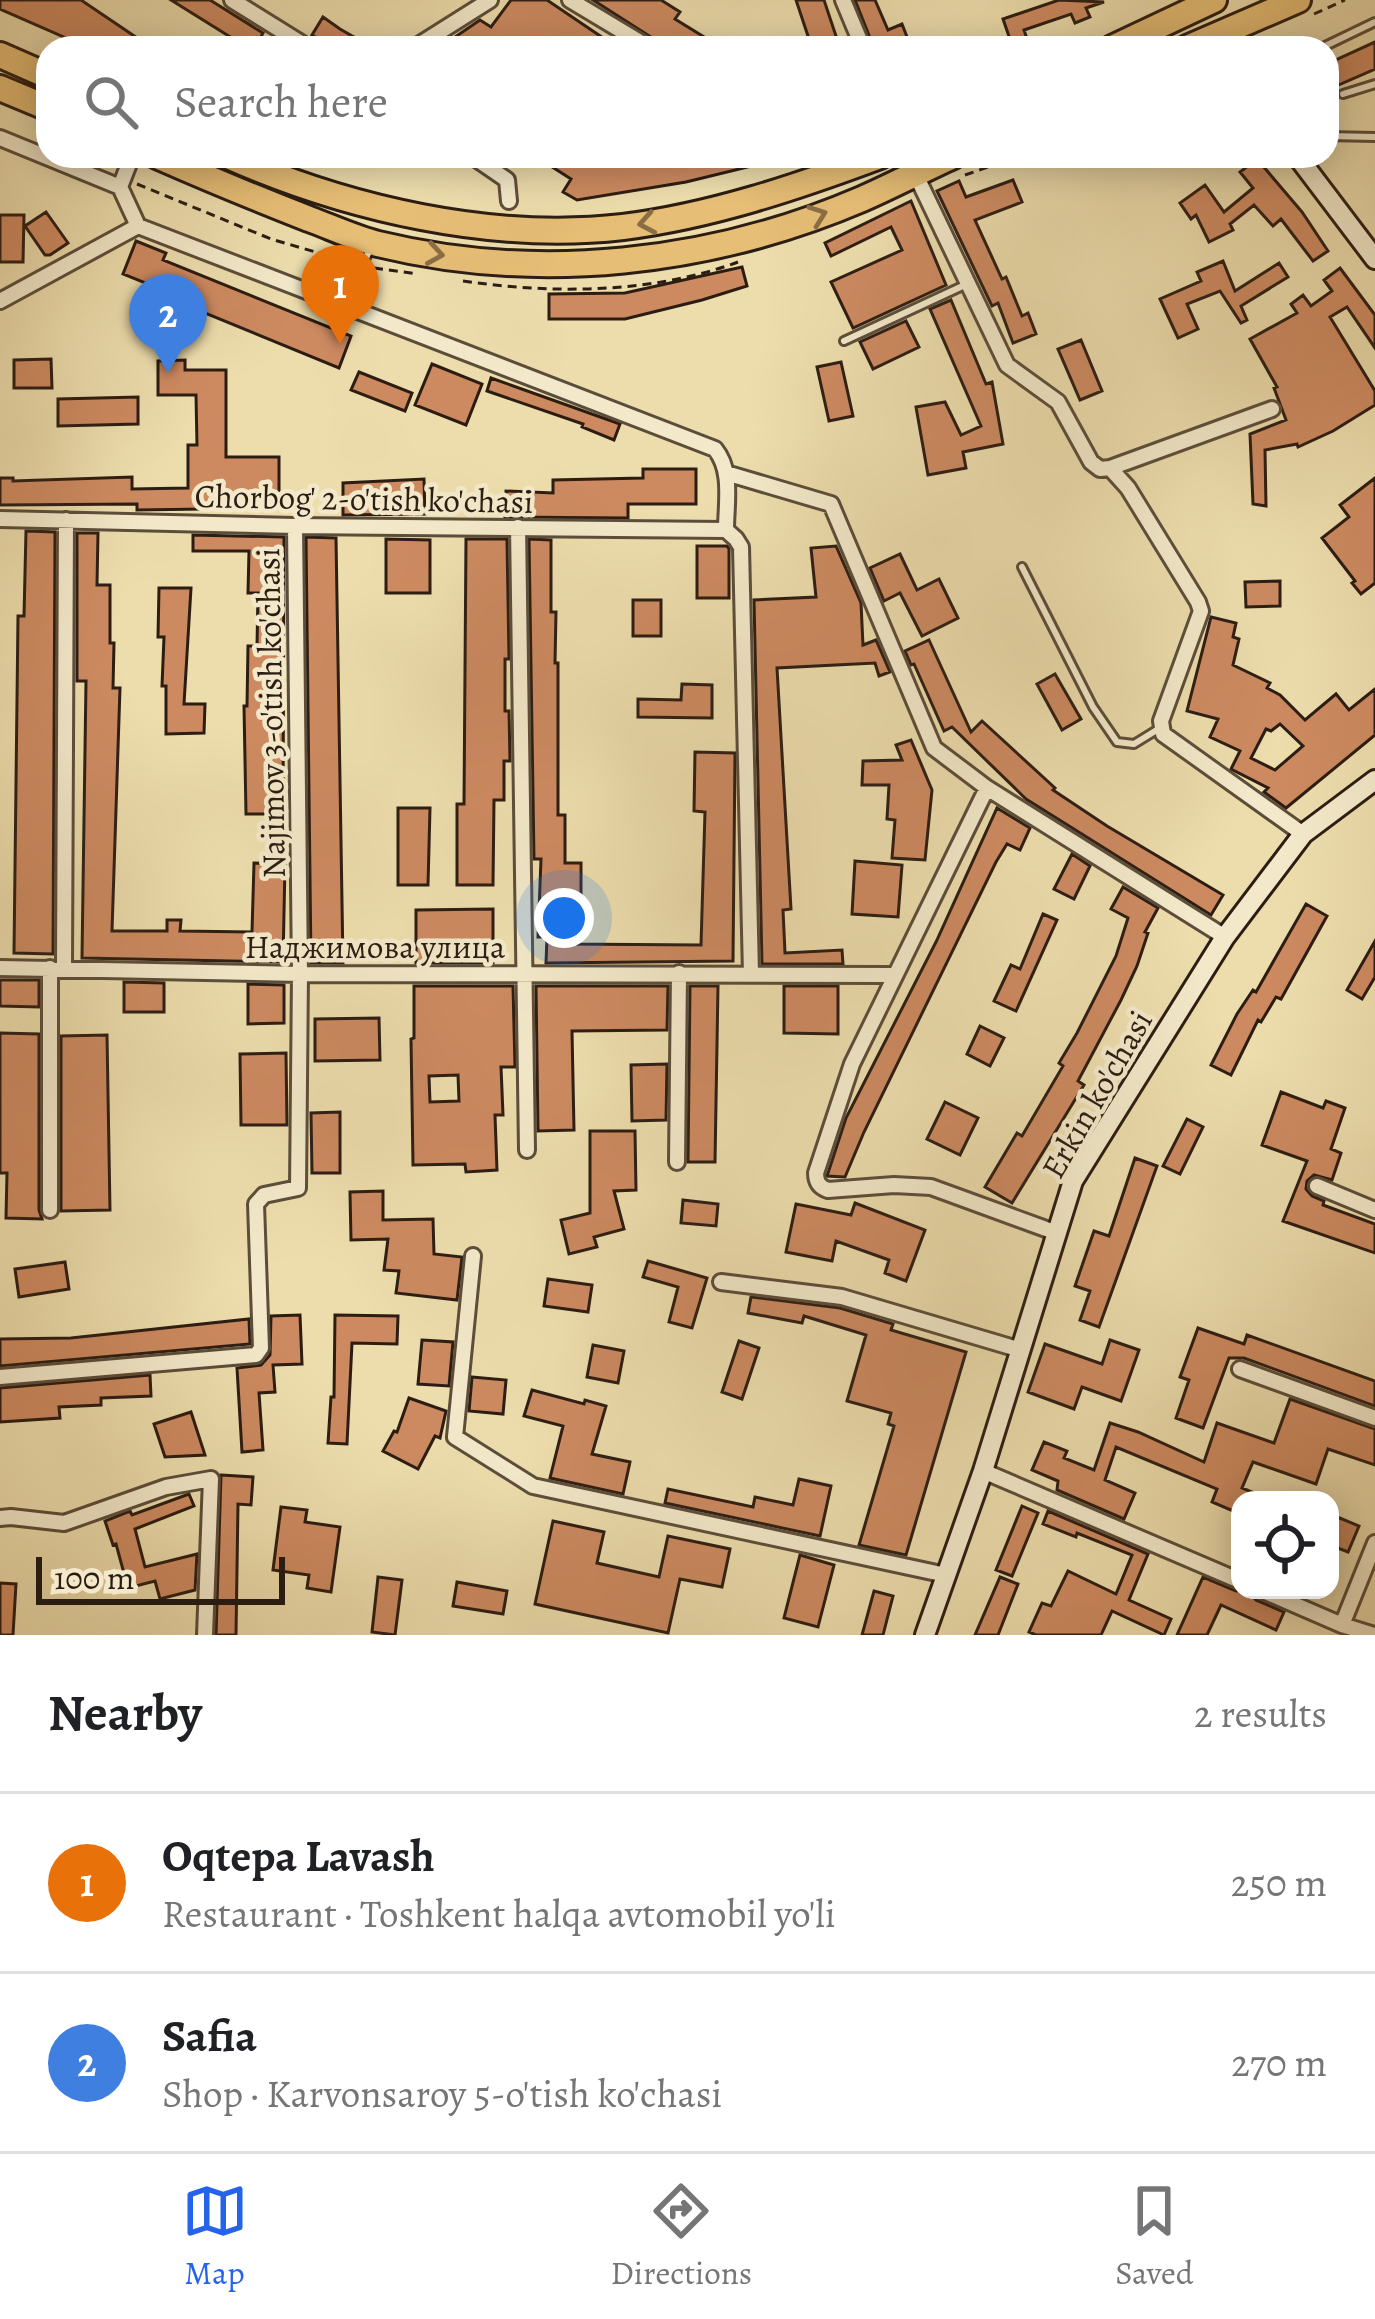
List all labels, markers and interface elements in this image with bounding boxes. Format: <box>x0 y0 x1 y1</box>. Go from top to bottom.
search box <box>36 36 1339 168</box>
icon: search <box>78 69 144 135</box>
text: Search here <box>174 71 388 133</box>
one-way arrow <box>807 205 828 229</box>
one-way arrow <box>637 209 657 234</box>
one-way arrow <box>425 240 445 266</box>
pin: 1 <box>301 245 379 344</box>
pin: 2 <box>129 274 207 373</box>
street label: Chorbog' 2-o'tish ko'chasi <box>194 473 534 524</box>
street label: Najimov 3-o'tish ko'chasi <box>245 547 296 879</box>
your location <box>534 888 594 948</box>
street label: Наджимова улица <box>245 924 506 969</box>
street label: Erkin ko'chasi <box>1030 1002 1163 1186</box>
map controls <box>1231 1491 1339 1599</box>
button: locate <box>1231 1491 1339 1599</box>
scale bar <box>36 1551 285 1604</box>
text: 100 m <box>54 1555 134 1600</box>
text: Nearby <box>48 1678 202 1748</box>
text: 2 results <box>1194 1687 1327 1740</box>
text: Oqtepa Lavash <box>162 1825 435 1887</box>
text: 1 <box>80 1856 94 1909</box>
text: 250 m <box>1231 1856 1327 1909</box>
text: Restaurant · Toshkent halqa avtomobil yo'li <box>162 1887 836 1940</box>
text: Safia <box>162 2005 257 2067</box>
text: 2 <box>78 2036 96 2089</box>
text: 270 m <box>1231 2036 1327 2089</box>
text: Shop · Karvonsaroy 5-o'tish ko'chasi <box>162 2067 722 2120</box>
tab: Map <box>182 2178 248 2295</box>
tab: Directions <box>611 2178 752 2295</box>
tab: Saved <box>1115 2178 1193 2295</box>

